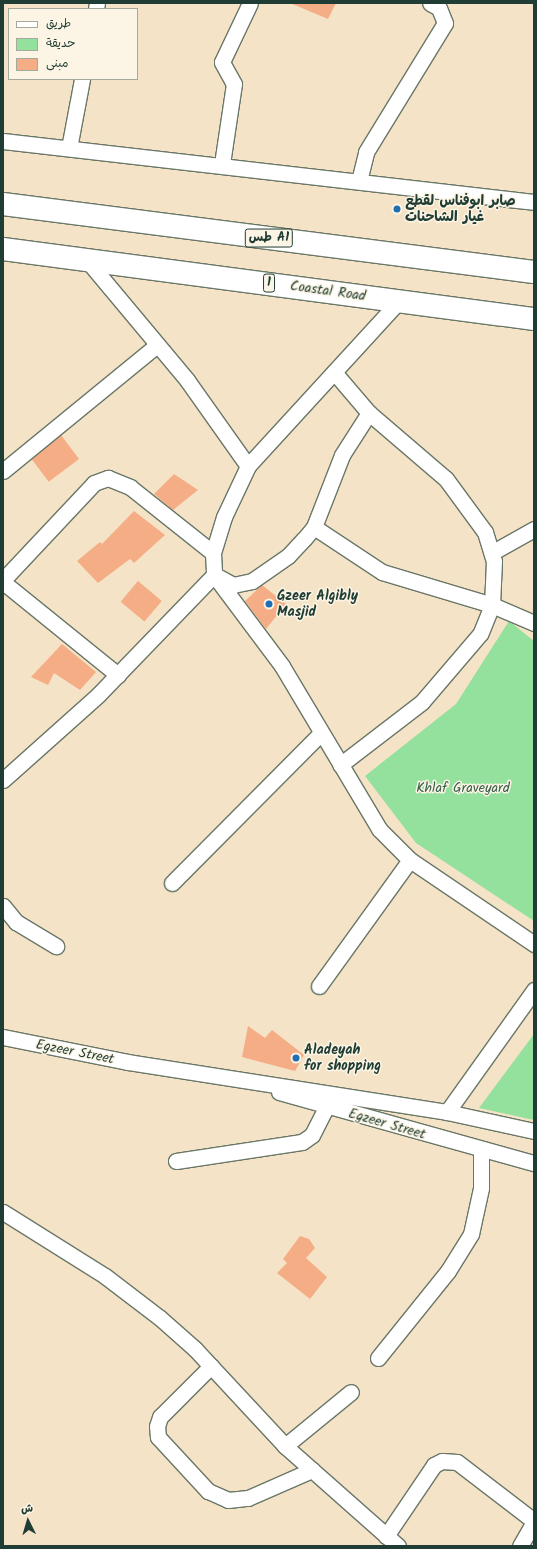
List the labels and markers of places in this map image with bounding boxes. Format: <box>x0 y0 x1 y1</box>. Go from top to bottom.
place label: صابر ابوفناس لقطع غيار الشاحنات <box>405 193 515 226</box>
marker: صابر ابوفناس لقطع غيار الشاحنات <box>392 204 402 214</box>
place label: Gzeer Algibly Masjid <box>277 588 358 620</box>
marker: Gzeer Algibly Masjid <box>264 599 274 609</box>
place label: Aladeyah for shopping <box>304 1042 381 1074</box>
marker: Aladeyah for shopping <box>291 1053 301 1063</box>

